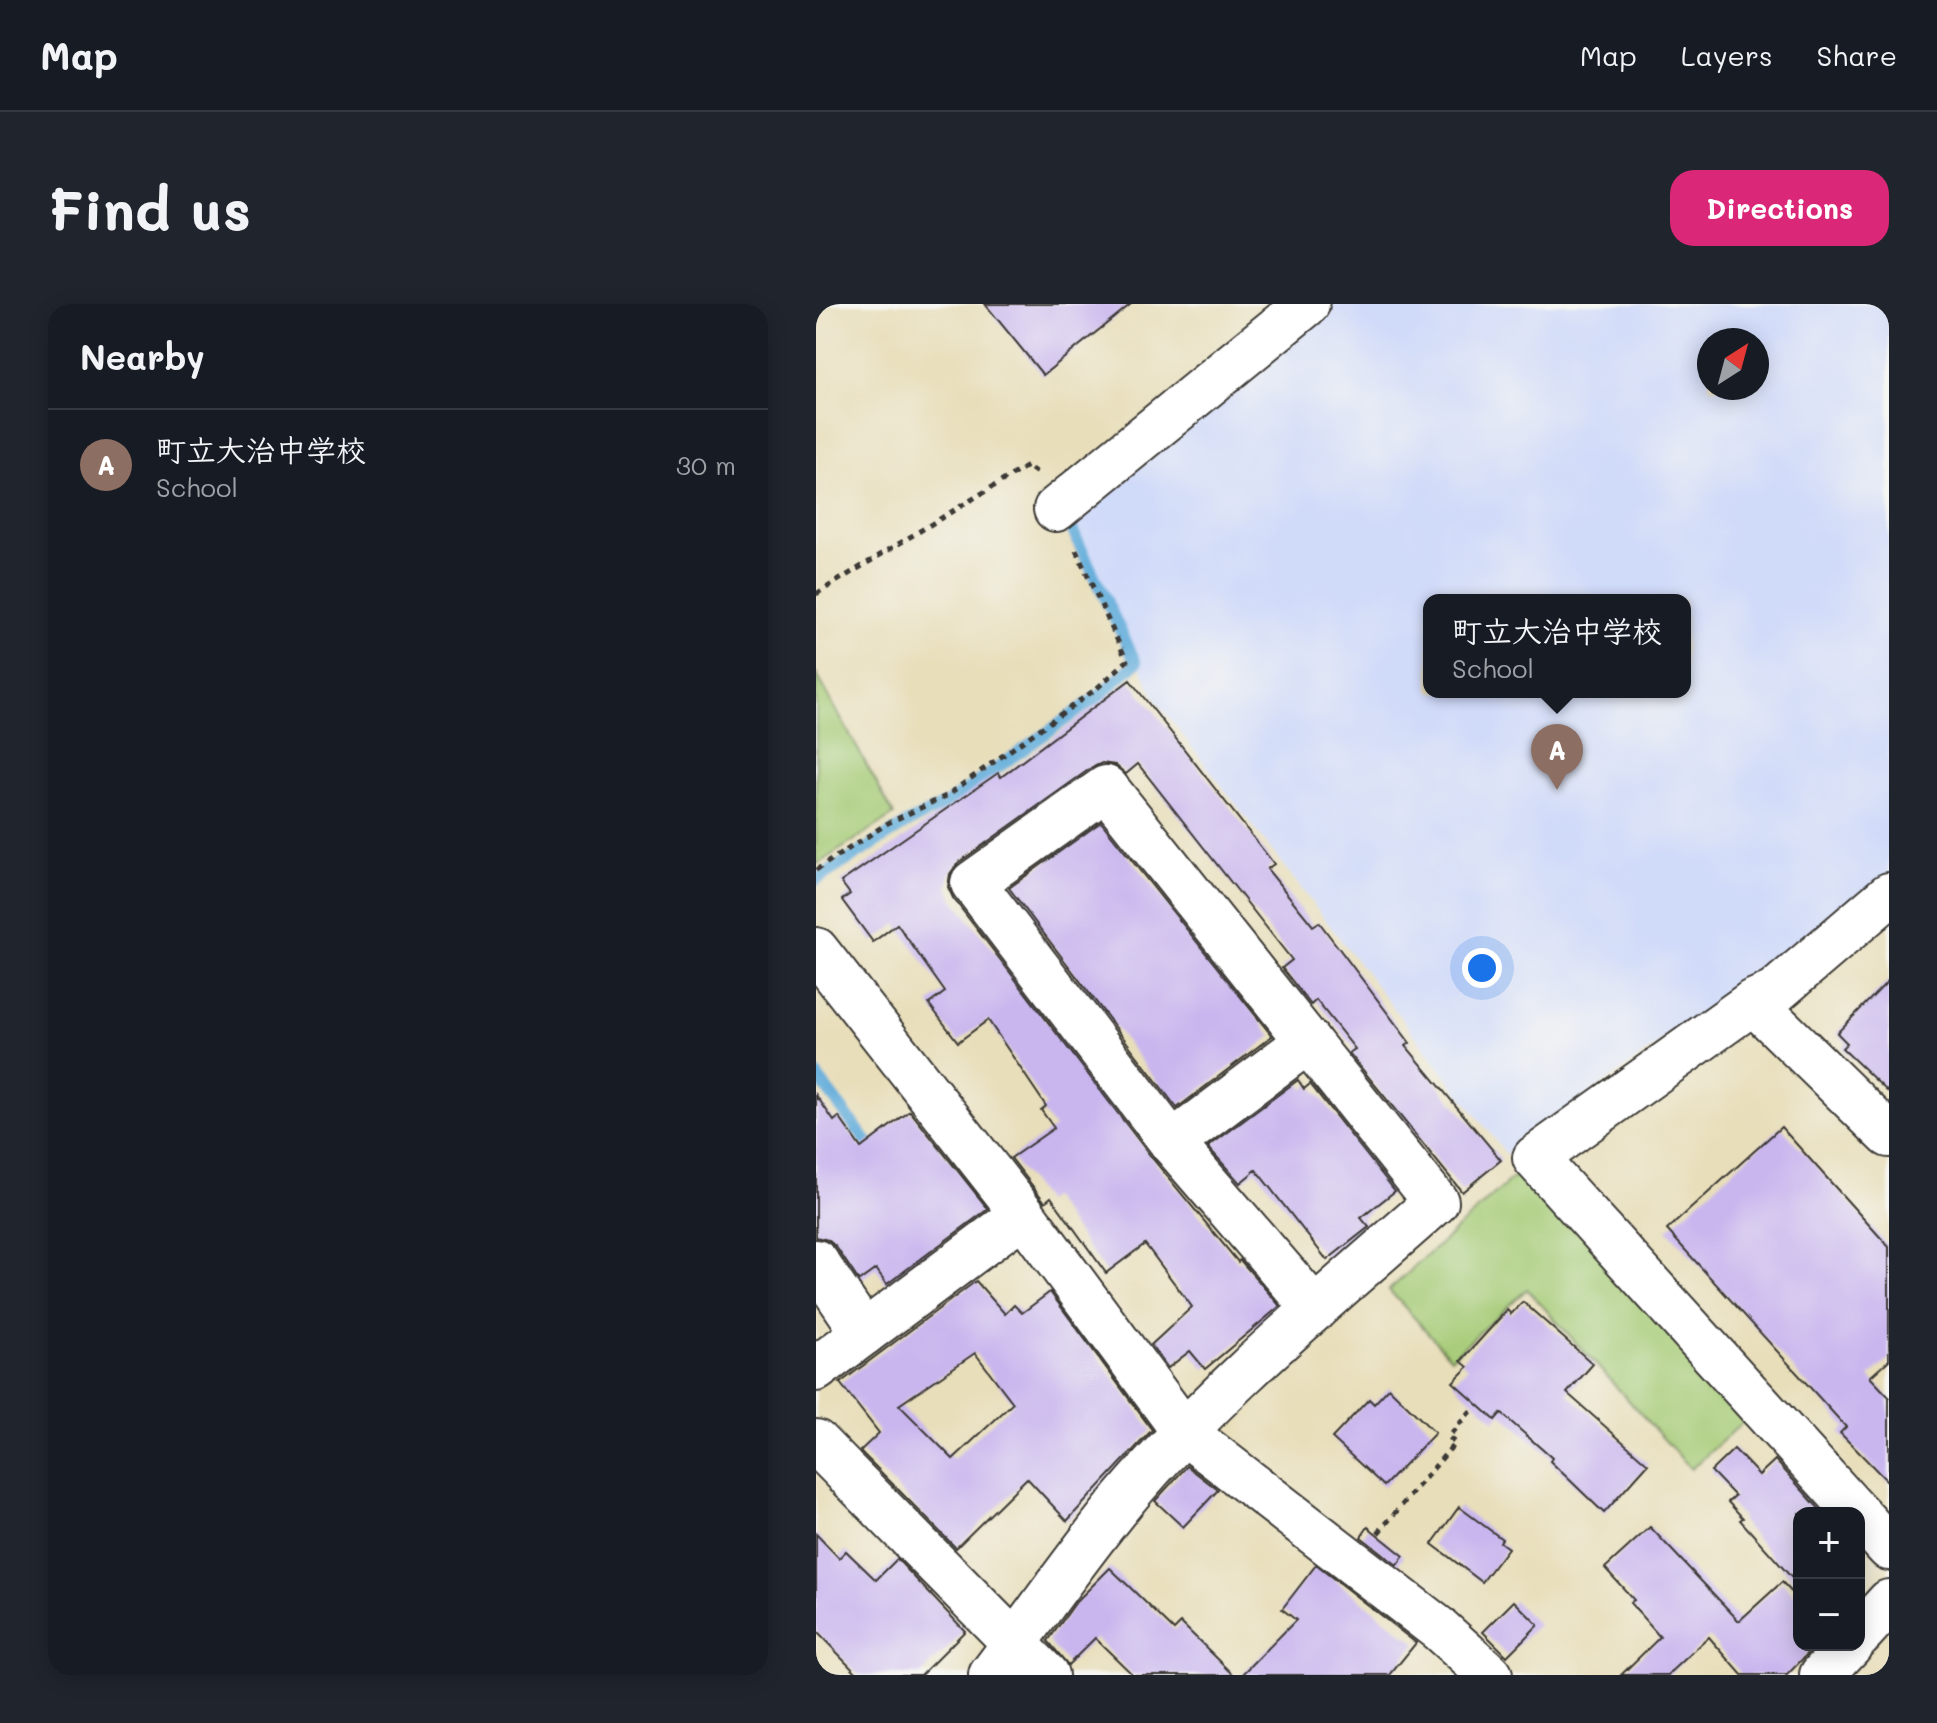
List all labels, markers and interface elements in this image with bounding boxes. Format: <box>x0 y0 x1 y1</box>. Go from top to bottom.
text: Map <box>40 30 118 80</box>
text: Map <box>1580 37 1637 73</box>
text: Layers <box>1681 37 1773 73</box>
text: Share <box>1817 37 1897 73</box>
button: Directions <box>1670 170 1889 246</box>
text: Find us <box>48 172 251 245</box>
north arrow <box>1697 328 1769 400</box>
text: Nearby <box>80 334 205 379</box>
text: 町立大治中学校 <box>156 429 366 469</box>
text: A <box>97 448 115 482</box>
text: 30 m <box>676 448 736 482</box>
text: School <box>156 470 238 504</box>
popup <box>1423 594 1691 698</box>
text: 町立大治中学校 <box>1452 610 1662 650</box>
text: School <box>1452 651 1534 685</box>
pin: A <box>1531 724 1583 790</box>
your location <box>1462 948 1502 988</box>
map controls <box>1793 1507 1865 1651</box>
button: + <box>1793 1507 1865 1579</box>
button: − <box>1793 1579 1865 1651</box>

